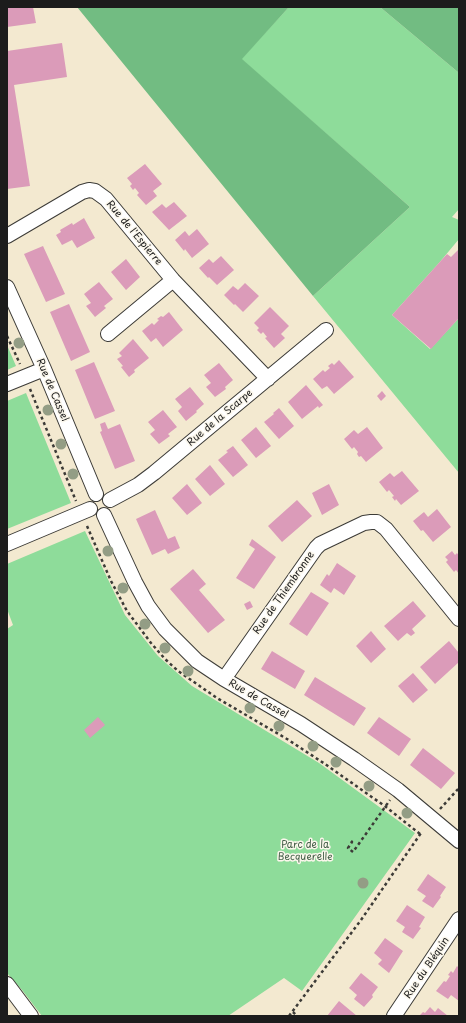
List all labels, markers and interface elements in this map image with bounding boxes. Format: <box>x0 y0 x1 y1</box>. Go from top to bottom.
street label: Rue de l'Espierre <box>104 198 164 268</box>
street label: Rue de Cassel <box>33 357 71 423</box>
street label: Rue de la Scarpe <box>185 387 255 449</box>
street label: Rue de Thiembronne <box>251 549 317 637</box>
street label: Rue de Cassel <box>226 677 290 721</box>
park label: Parc de la Becquerelle <box>278 839 332 862</box>
street label: Rue du Bléquin <box>402 935 452 1001</box>

